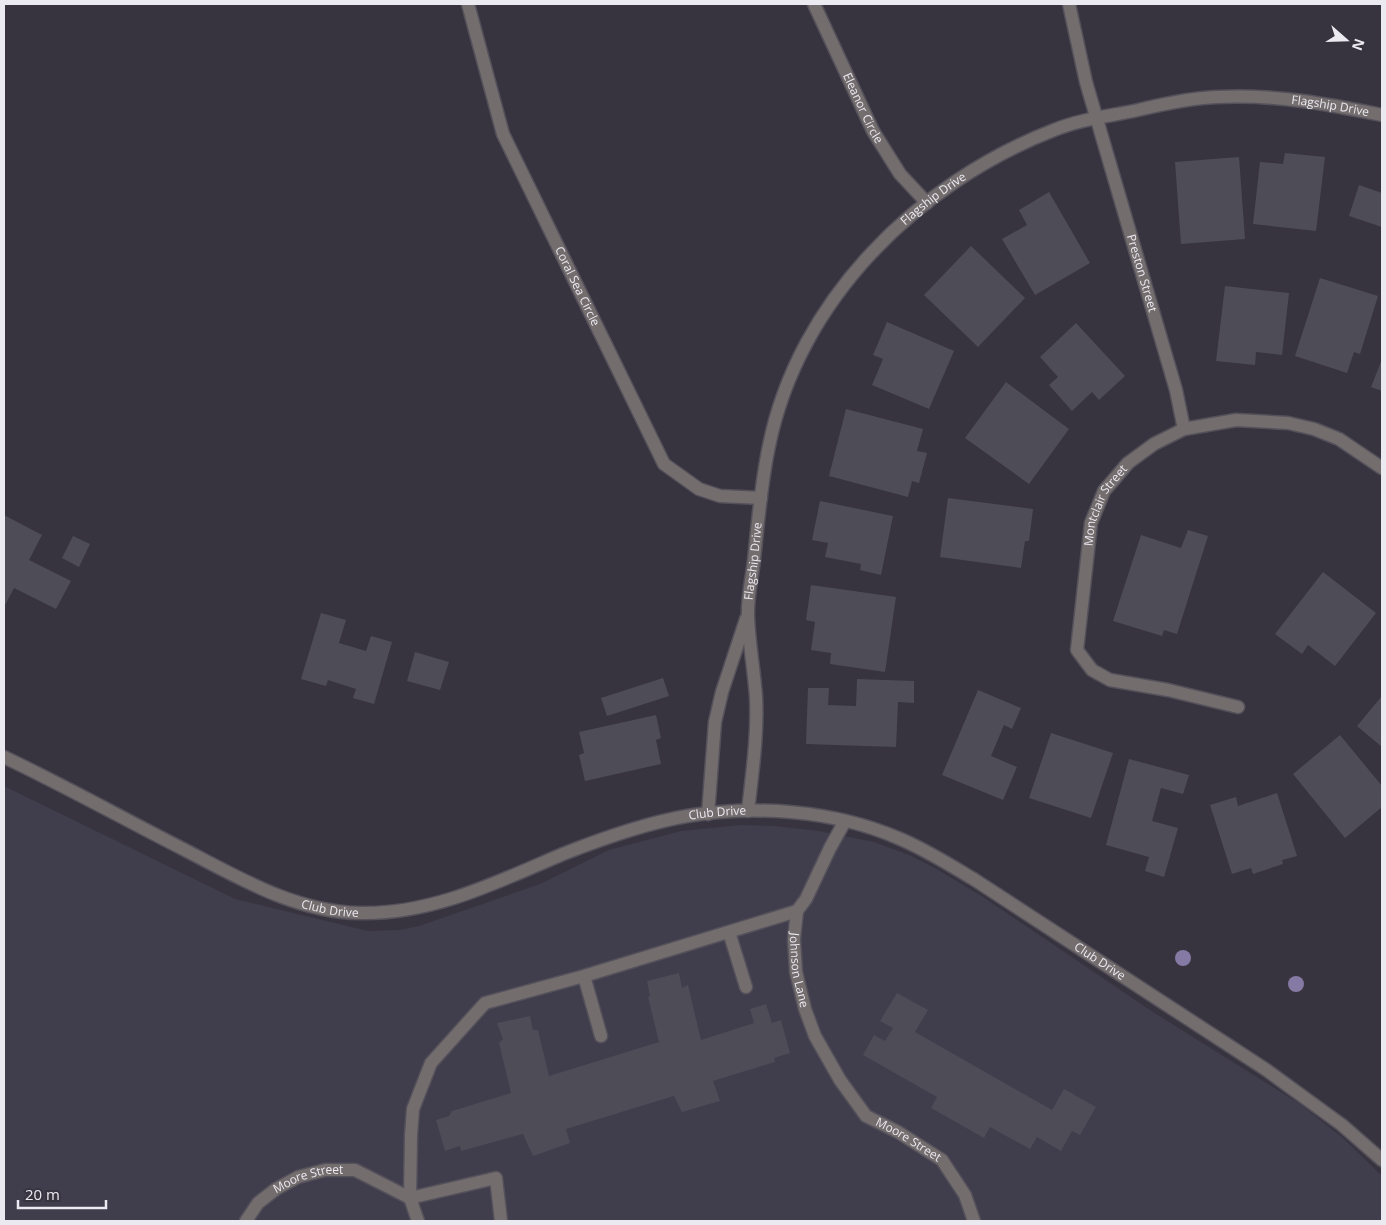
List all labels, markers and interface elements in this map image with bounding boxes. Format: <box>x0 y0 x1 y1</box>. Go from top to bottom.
north arrow <box>1321 15 1371 65</box>
text: N <box>1348 36 1370 53</box>
street label: Eleanor Circle <box>839 70 888 147</box>
street label: Flagship Drive <box>1291 91 1371 120</box>
street label: Flagship Drive <box>896 168 969 229</box>
street label: Preston Street <box>1123 232 1162 314</box>
street label: Coral Sea Circle <box>551 243 604 329</box>
street label: Montclair Street <box>1080 461 1131 547</box>
street label: Flagship Drive <box>739 521 766 601</box>
street label: Club Drive <box>687 802 747 824</box>
street label: Club Drive <box>299 895 359 921</box>
street label: Johnson Lane <box>786 931 813 1009</box>
street label: Club Drive <box>1071 938 1129 984</box>
street label: Moore Street <box>873 1113 945 1165</box>
street label: Moore Street <box>270 1161 343 1197</box>
scale bar <box>18 1178 105 1210</box>
text: 20 m <box>25 1184 60 1204</box>

